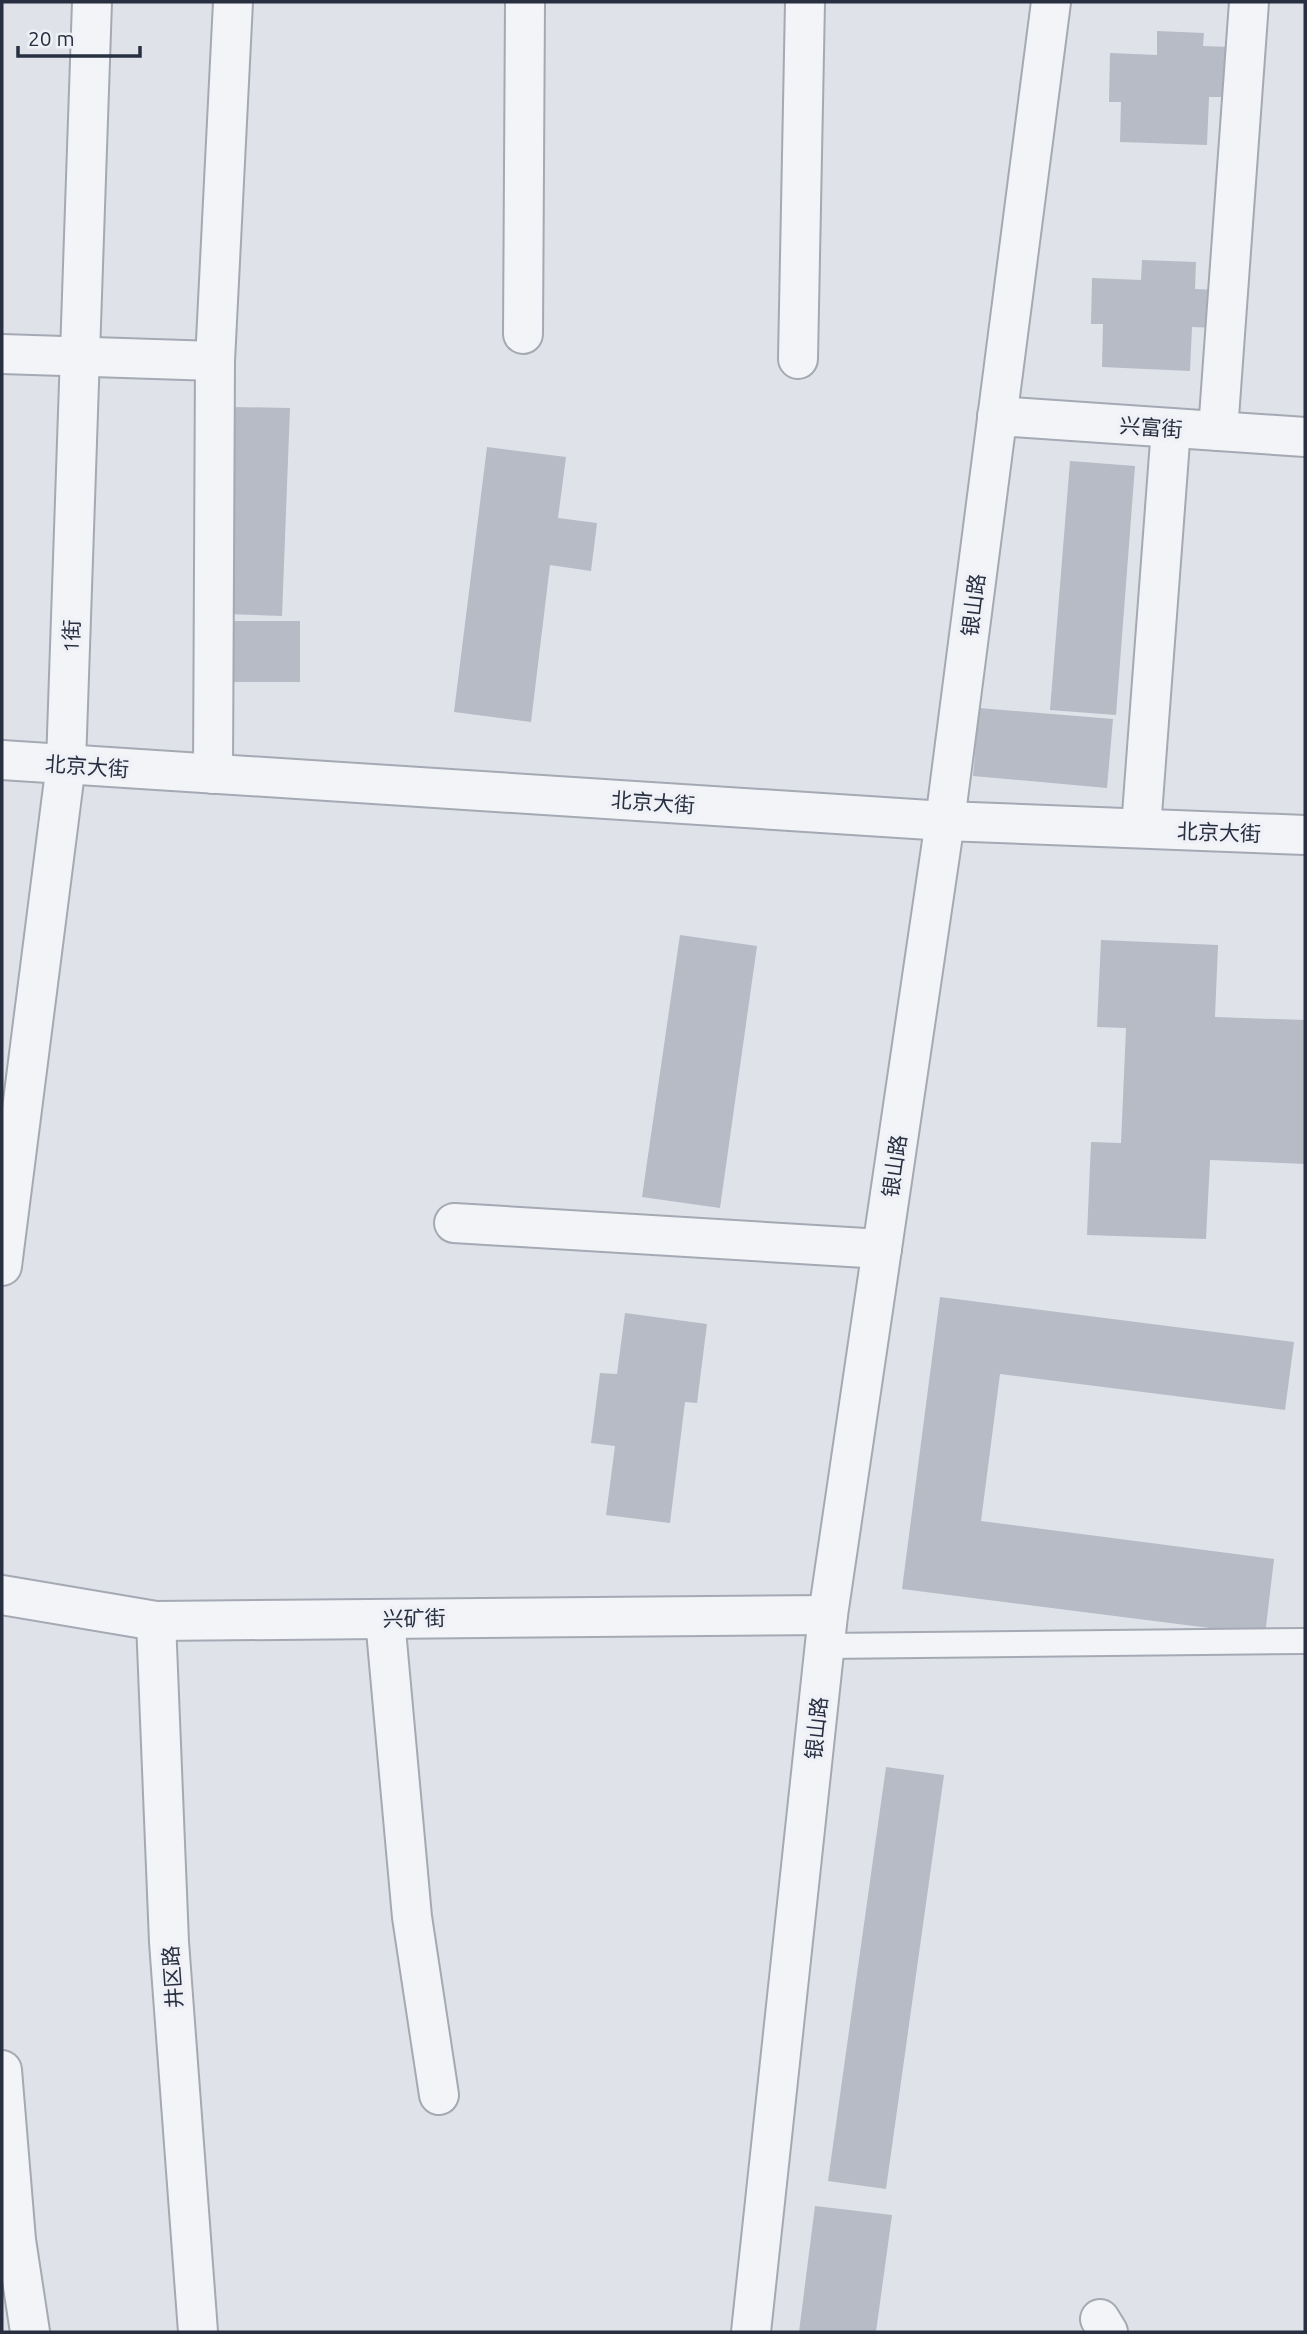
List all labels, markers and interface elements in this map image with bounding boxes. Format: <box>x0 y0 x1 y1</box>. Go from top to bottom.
scale bar <box>18 14 140 58</box>
text: 20 m <box>28 26 75 50</box>
street label: 兴富街 <box>1119 413 1183 441</box>
street label: 银山路 <box>957 572 989 638</box>
street label: 1街 <box>58 619 84 653</box>
street label: 北京大街 <box>44 751 130 781</box>
street label: 北京大街 <box>610 787 696 817</box>
street label: 北京大街 <box>1177 819 1261 845</box>
street label: 银山路 <box>878 1133 910 1199</box>
street label: 兴矿街 <box>382 1605 446 1631</box>
street label: 银山路 <box>801 1695 831 1761</box>
street label: 井区路 <box>158 1945 186 2009</box>

